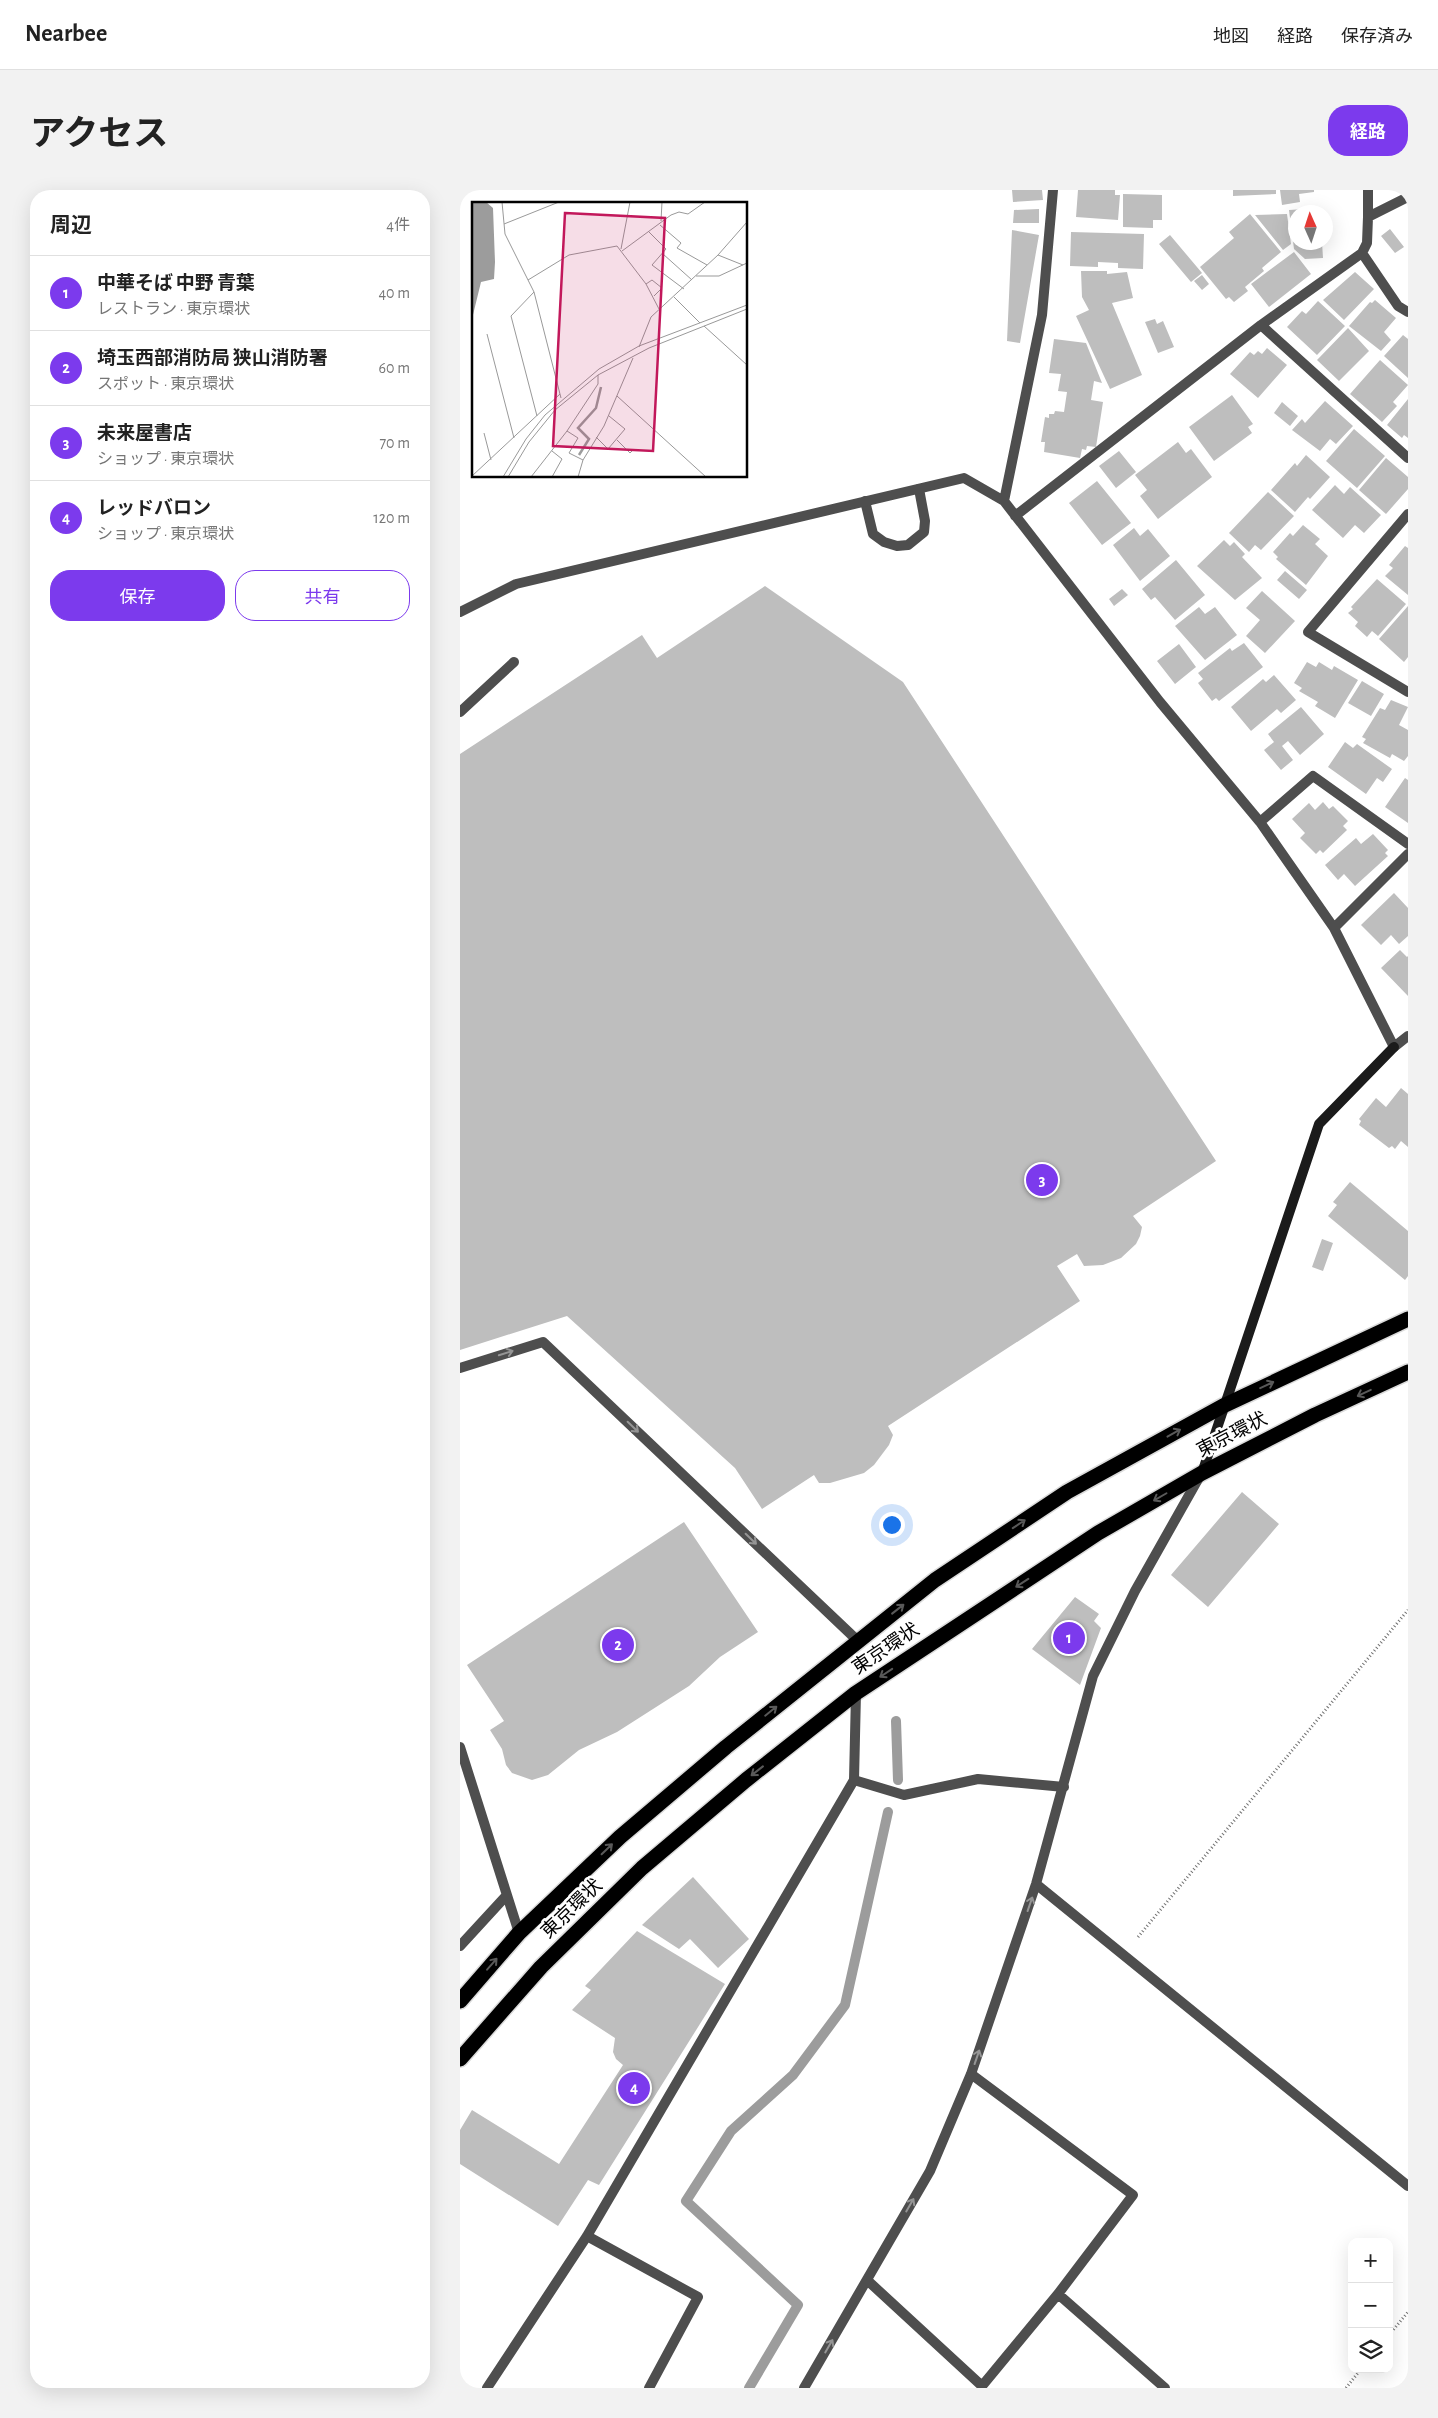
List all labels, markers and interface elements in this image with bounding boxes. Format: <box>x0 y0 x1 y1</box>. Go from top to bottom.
text: Nearbee <box>25 22 107 46</box>
text: 地図 <box>1213 28 1249 46</box>
text: 経路 <box>1277 28 1313 46</box>
text: 保存済み <box>1341 28 1413 46</box>
button: 経路 <box>1328 105 1408 156</box>
text: アクセス <box>30 117 168 152</box>
inset map <box>472 202 748 478</box>
north arrow <box>1288 205 1333 250</box>
text: 周辺 <box>50 215 92 236</box>
text: 4件 <box>386 217 410 233</box>
text: 中華そば 中野 青葉 <box>97 274 255 293</box>
text: 1 <box>63 285 69 301</box>
text: 40 m <box>378 285 410 301</box>
text: レストラン · 東京環状 <box>97 301 250 317</box>
text: 埼玉西部消防局 狭山消防署 <box>97 349 328 368</box>
text: 2 <box>62 360 70 376</box>
text: 60 m <box>379 360 410 376</box>
text: スポット · 東京環状 <box>97 376 234 392</box>
text: 未来屋書店 <box>97 424 192 443</box>
text: 3 <box>63 435 69 451</box>
text: 70 m <box>379 435 410 451</box>
text: ショップ · 東京環状 <box>97 451 234 467</box>
text: レッドバロン <box>97 499 211 518</box>
text: 4 <box>62 510 70 526</box>
text: 120 m <box>373 510 410 526</box>
text: ショップ · 東京環状 <box>97 526 234 542</box>
button: 保存 <box>50 570 225 621</box>
button: 共有 <box>235 570 410 621</box>
pin: 3 <box>1026 1161 1058 1199</box>
one-way arrow <box>498 1348 514 1358</box>
one-way arrow <box>1259 1380 1274 1390</box>
one-way arrow <box>1357 1388 1372 1398</box>
street label: 東京環状 <box>1193 1408 1270 1461</box>
one-way arrow <box>627 1421 639 1433</box>
one-way arrow <box>1166 1428 1181 1437</box>
one-way arrow <box>1153 1493 1167 1503</box>
your location <box>879 1512 905 1538</box>
one-way arrow <box>1011 1519 1025 1529</box>
one-way arrow <box>744 1533 757 1545</box>
one-way arrow <box>1015 1578 1029 1588</box>
one-way arrow <box>891 1604 904 1615</box>
street label: 東京環状 <box>849 1619 923 1678</box>
pin: 1 <box>1053 1619 1085 1657</box>
pin: 2 <box>602 1626 634 1664</box>
one-way arrow <box>879 1668 893 1678</box>
one-way arrow <box>764 1705 777 1716</box>
one-way arrow <box>751 1766 764 1777</box>
one-way arrow <box>601 1843 613 1855</box>
street label: 東京環状 <box>537 1875 606 1942</box>
one-way arrow <box>1025 1896 1035 1912</box>
one-way arrow <box>486 1958 498 1971</box>
one-way arrow <box>972 2050 982 2066</box>
pin: 4 <box>618 2069 650 2107</box>
one-way arrow <box>906 2199 916 2213</box>
map controls <box>1348 2238 1393 2373</box>
button: + <box>1348 2238 1393 2283</box>
button: − <box>1348 2283 1393 2328</box>
button: layers <box>1348 2328 1393 2373</box>
one-way arrow <box>824 2339 834 2353</box>

